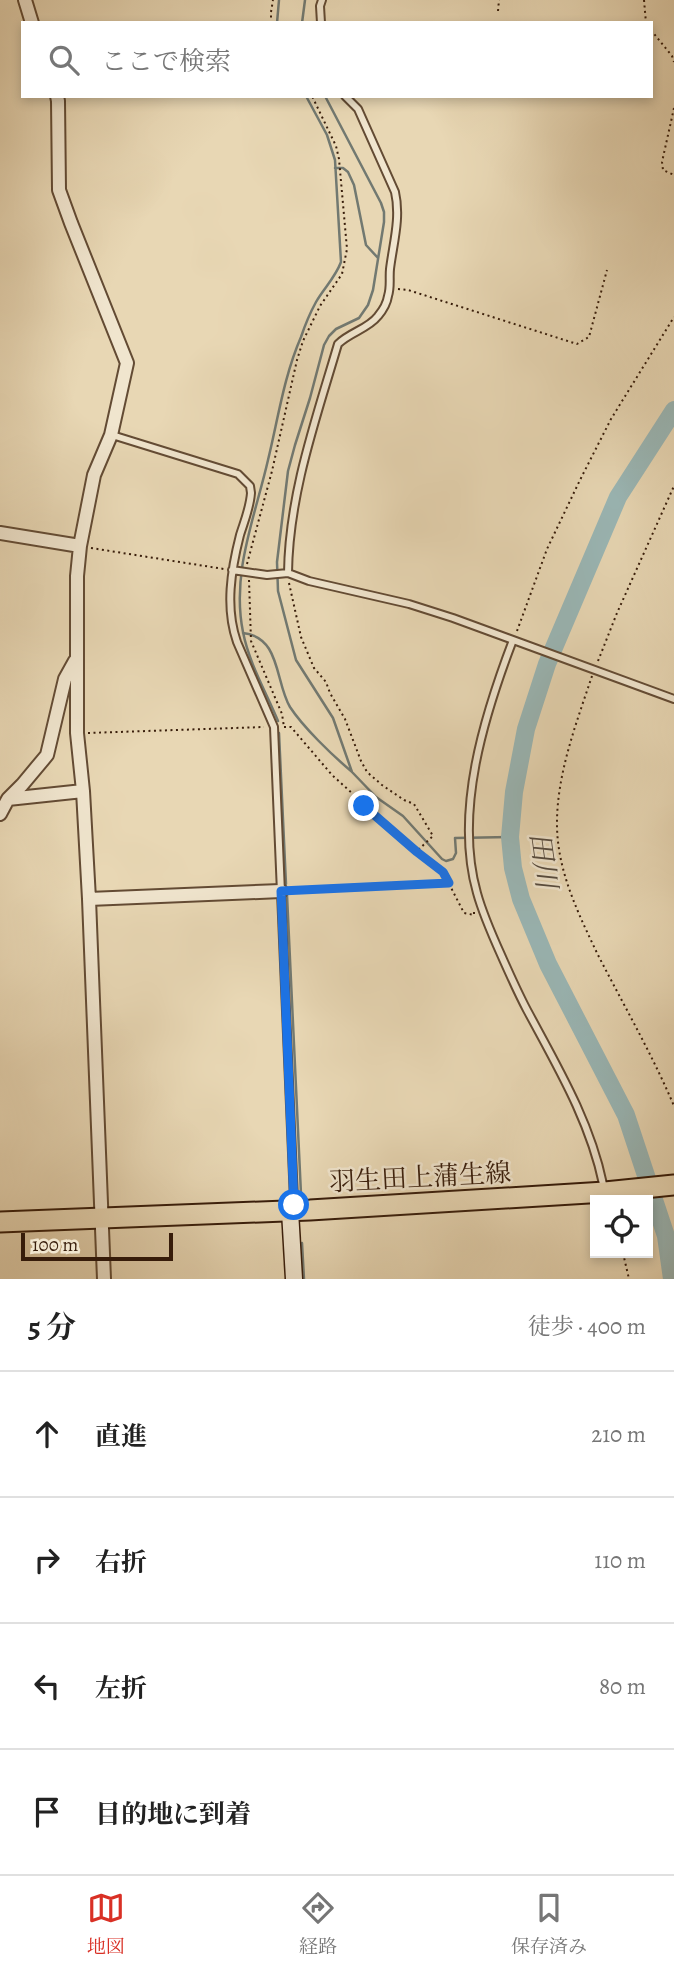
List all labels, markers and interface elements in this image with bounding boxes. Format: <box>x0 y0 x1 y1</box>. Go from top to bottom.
search box <box>21 21 653 98</box>
icon: search <box>45 41 83 79</box>
text: ここで検索 <box>101 44 231 79</box>
route end <box>348 790 379 821</box>
water label: 田川 <box>520 830 566 893</box>
street label: 羽生田上蒲生線 <box>328 1155 512 1200</box>
route start <box>278 1189 309 1220</box>
map controls <box>590 1195 653 1258</box>
button: locate <box>590 1195 653 1258</box>
scale bar <box>21 1230 173 1262</box>
text: 100 m <box>32 1232 78 1258</box>
text: 5 分 <box>28 1307 76 1347</box>
text: 徒歩 · 400 m <box>528 1311 646 1342</box>
icon: ahead <box>28 1415 66 1453</box>
text: 直進 <box>95 1419 147 1454</box>
text: 210 m <box>591 1419 646 1450</box>
icon: right <box>28 1541 66 1579</box>
text: 右折 <box>95 1545 147 1580</box>
text: 110 m <box>594 1545 646 1576</box>
icon: left <box>28 1667 66 1705</box>
text: 左折 <box>95 1671 147 1706</box>
text: 80 m <box>599 1671 646 1702</box>
icon: arrive <box>28 1793 66 1831</box>
text: 目的地に到着 <box>95 1797 251 1832</box>
tab: 地図 <box>87 1889 125 1960</box>
tab: 経路 <box>299 1889 337 1960</box>
tab: 保存済み <box>511 1889 587 1960</box>

